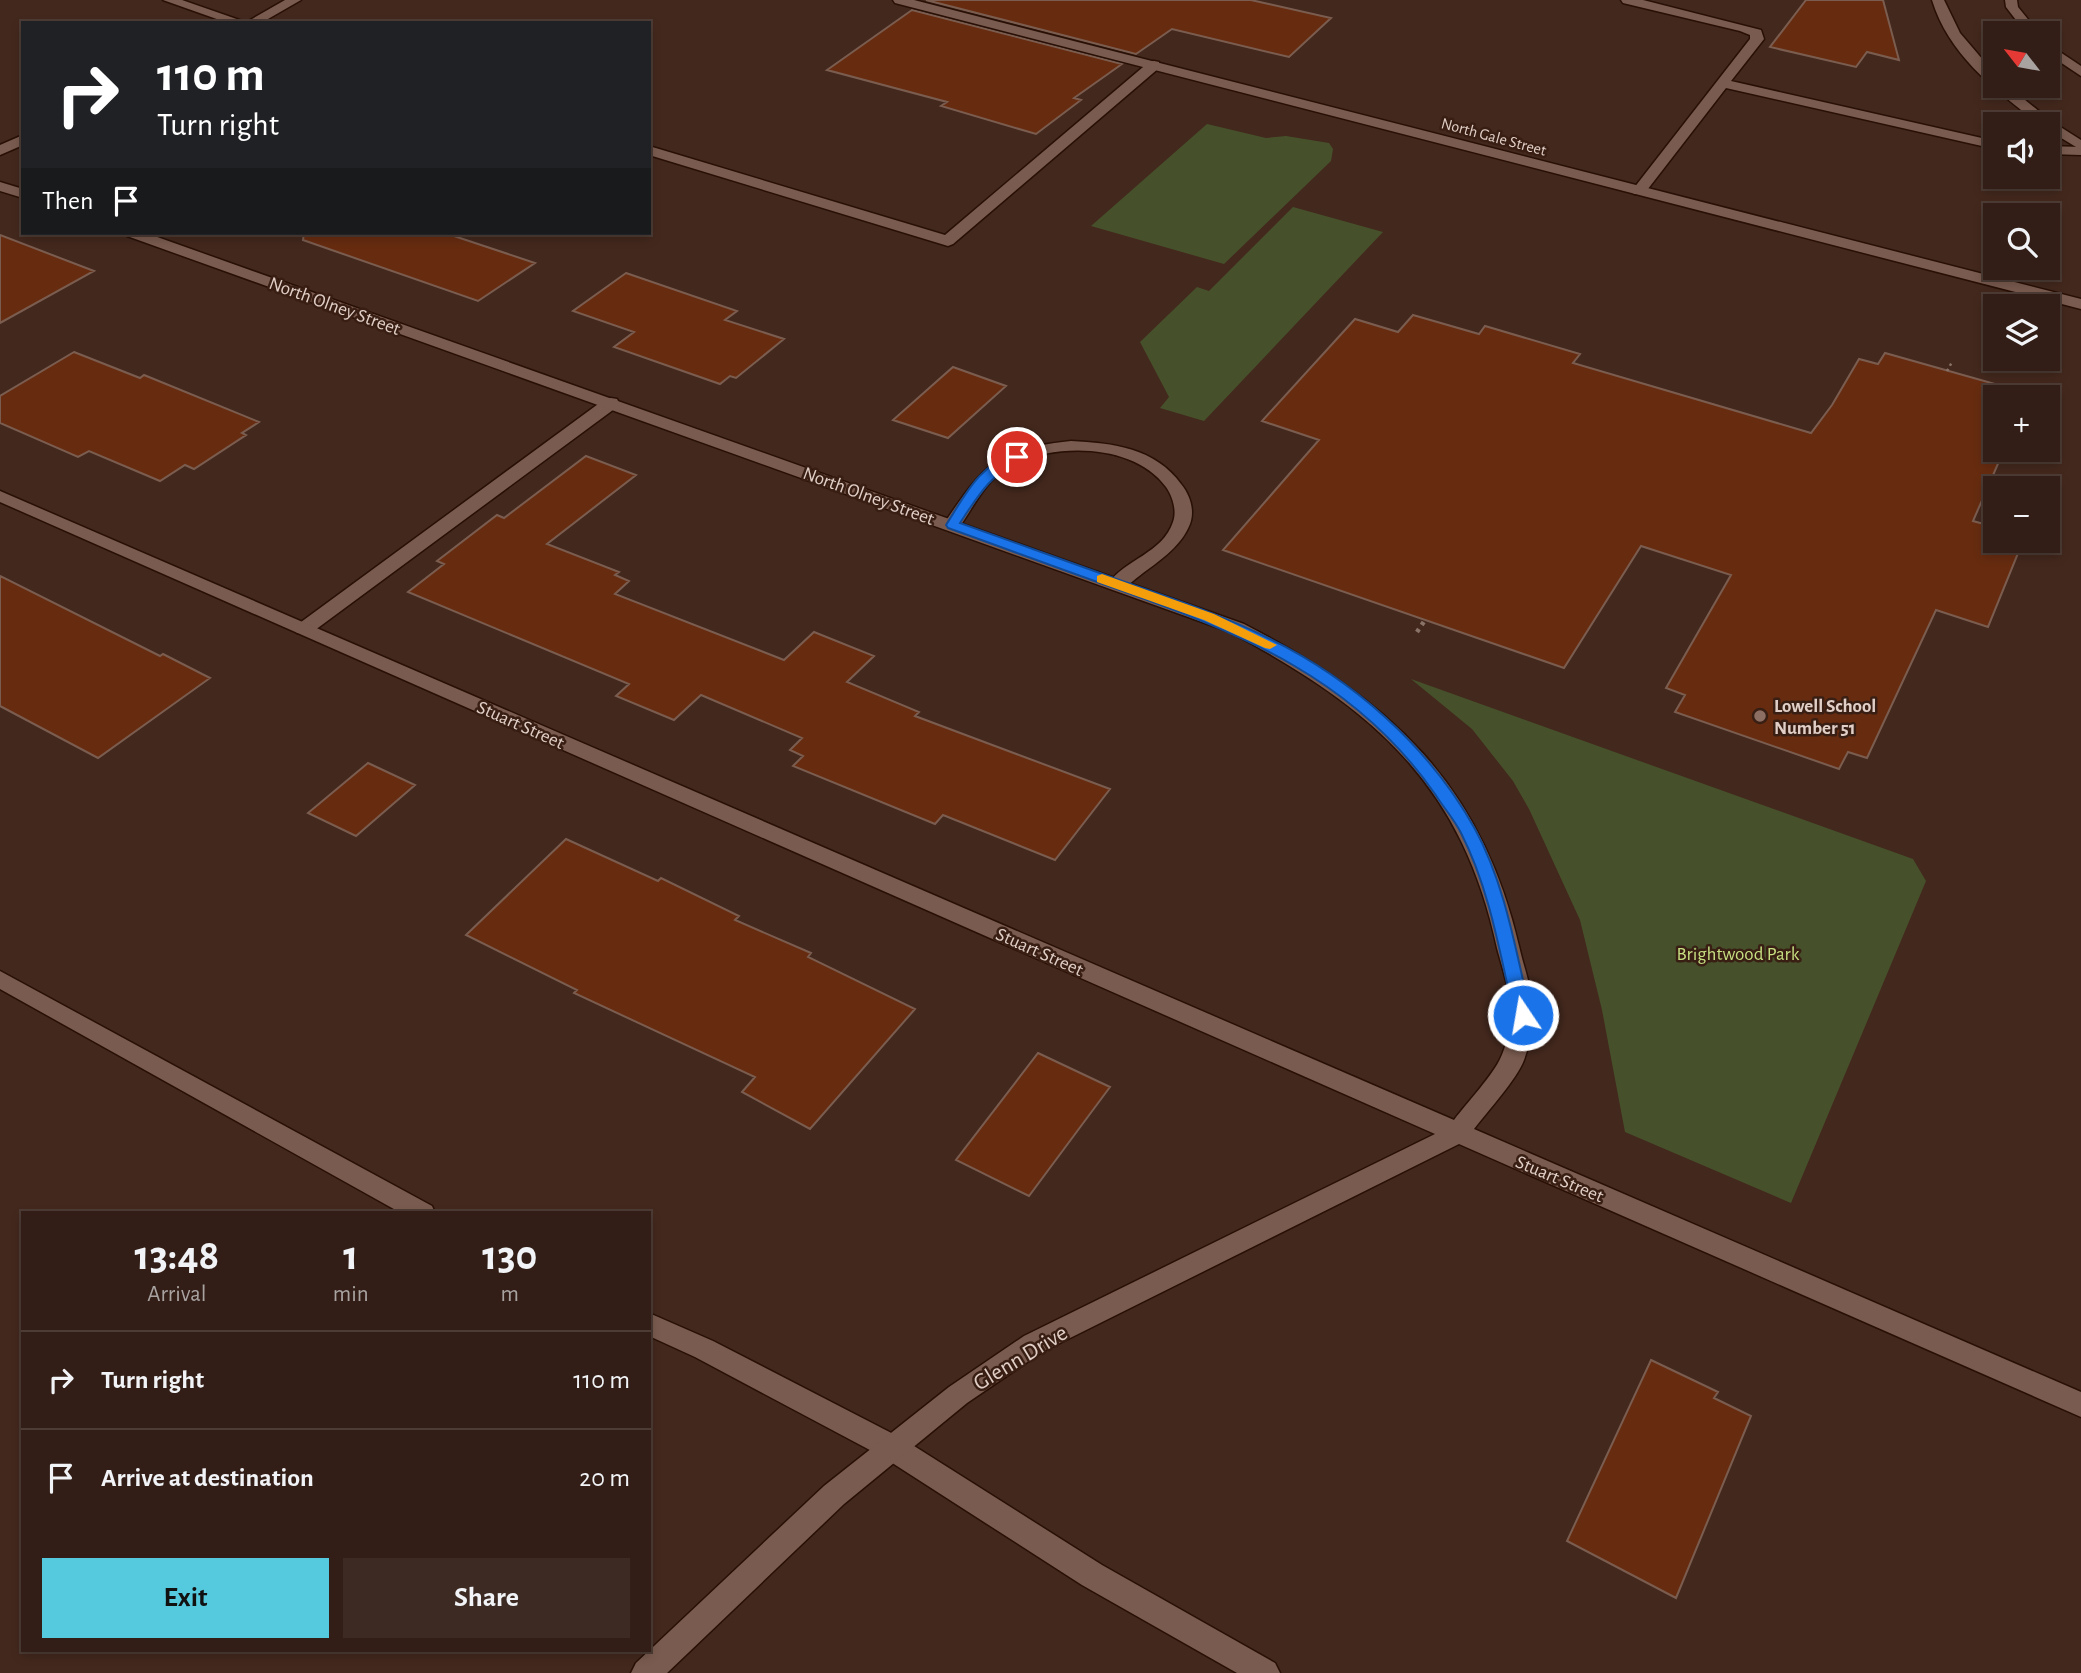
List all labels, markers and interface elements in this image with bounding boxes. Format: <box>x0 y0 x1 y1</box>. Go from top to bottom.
north arrow <box>1983 21 2060 98</box>
map controls <box>1983 21 2060 553</box>
icon: right <box>42 49 133 140</box>
text: 110 m <box>157 51 265 100</box>
text: Turn right <box>157 109 279 141</box>
button: sound <box>1983 112 2060 189</box>
street label: North Gale Street <box>1440 115 1548 159</box>
icon: arrive <box>107 182 145 220</box>
text: Then <box>42 188 93 214</box>
button: search <box>1983 203 2060 280</box>
street label: North Olney Street <box>266 274 403 339</box>
button: layers <box>1983 294 2060 371</box>
button: + <box>1983 385 2060 462</box>
pin <box>987 427 1047 487</box>
icon: arrive <box>998 438 1036 476</box>
street label: North Olney Street <box>800 464 937 529</box>
button: − <box>1983 476 2060 553</box>
place label: Lowell School Number 51 <box>1774 697 1876 738</box>
street label: Stuart Street <box>474 698 567 753</box>
marker: Lowell School Number 51 <box>1752 708 1768 724</box>
street label: Stuart Street <box>993 925 1086 980</box>
park label: Brightwood Park <box>1677 945 1800 964</box>
position arrow <box>1486 978 1560 1052</box>
street label: Stuart Street <box>1513 1152 1606 1206</box>
text: 13:48 <box>135 1235 219 1277</box>
text: 1 <box>343 1235 358 1277</box>
text: 130 <box>482 1235 537 1277</box>
text: Arrival <box>147 1283 206 1306</box>
text: min <box>333 1283 369 1306</box>
text: m <box>501 1283 519 1306</box>
street label: Glenn Drive <box>970 1321 1072 1395</box>
icon: right <box>42 1361 80 1399</box>
text: Turn right <box>101 1367 204 1393</box>
text: 110 m <box>573 1367 630 1393</box>
icon: arrive <box>42 1459 80 1497</box>
text: Arrive at destination <box>101 1465 314 1491</box>
text: 20 m <box>579 1465 630 1491</box>
button: Exit <box>42 1558 329 1638</box>
button: Share <box>343 1558 630 1638</box>

